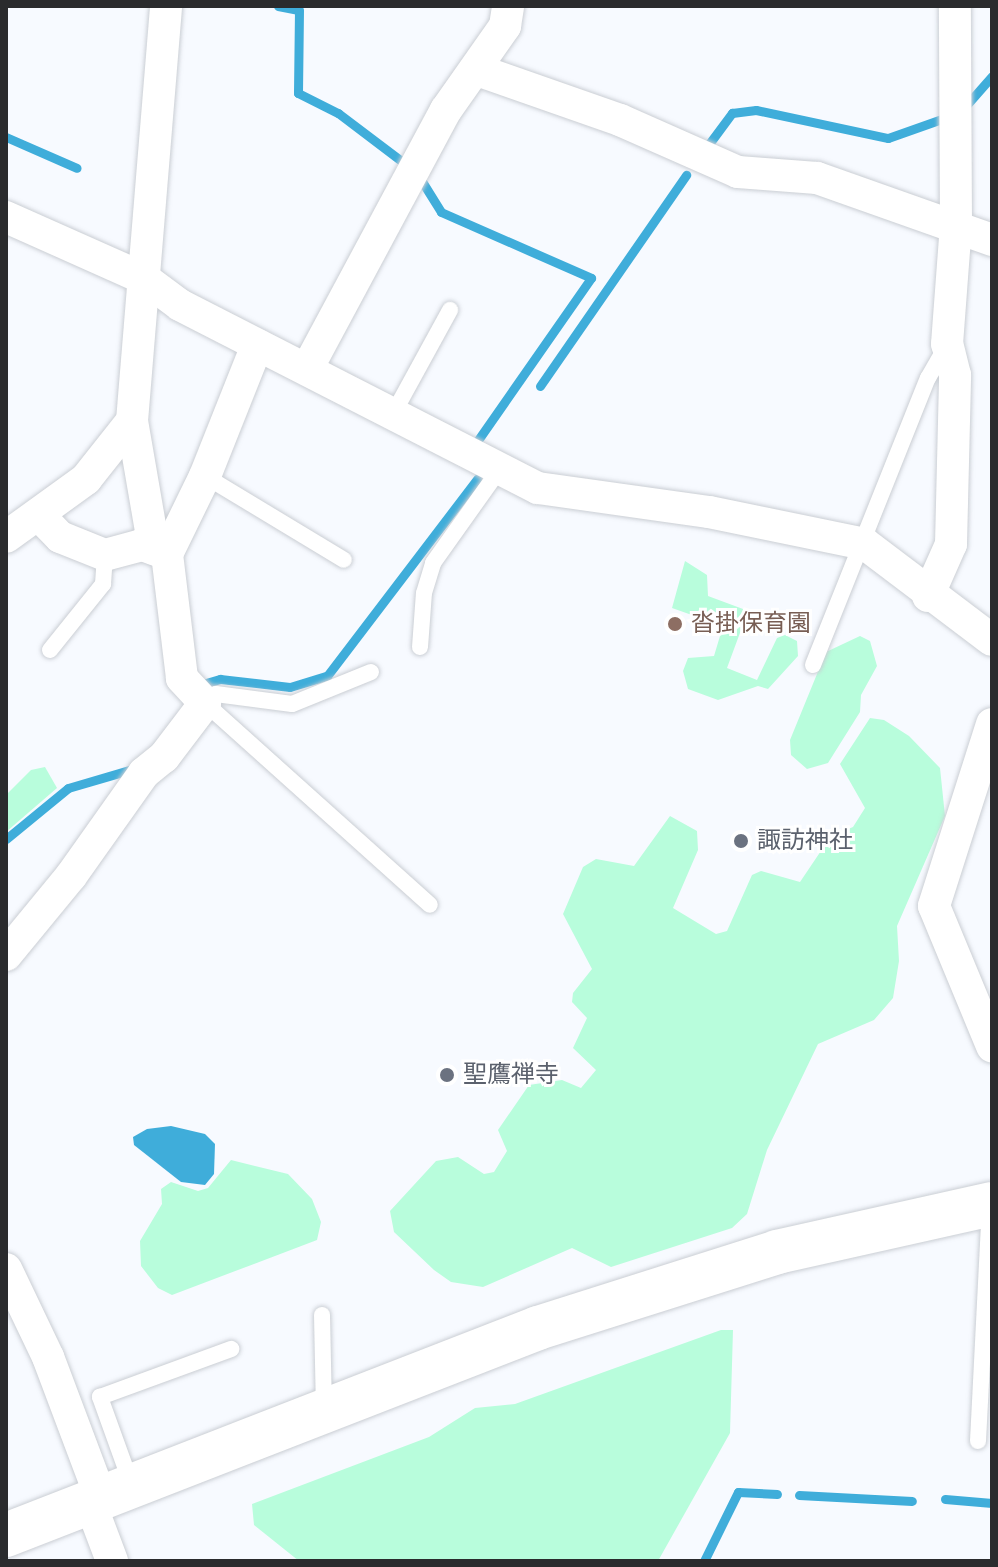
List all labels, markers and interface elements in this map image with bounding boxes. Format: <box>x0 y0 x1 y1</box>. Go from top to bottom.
place label: 沓掛保育園 <box>691 610 811 638</box>
marker: 沓掛保育園 <box>666 615 684 633</box>
place label: 諏訪神社 <box>757 827 853 855</box>
marker: 諏訪神社 <box>732 832 750 850</box>
place label: 聖鷹禅寺 <box>463 1061 559 1089</box>
marker: 聖鷹禅寺 <box>438 1066 456 1084</box>

